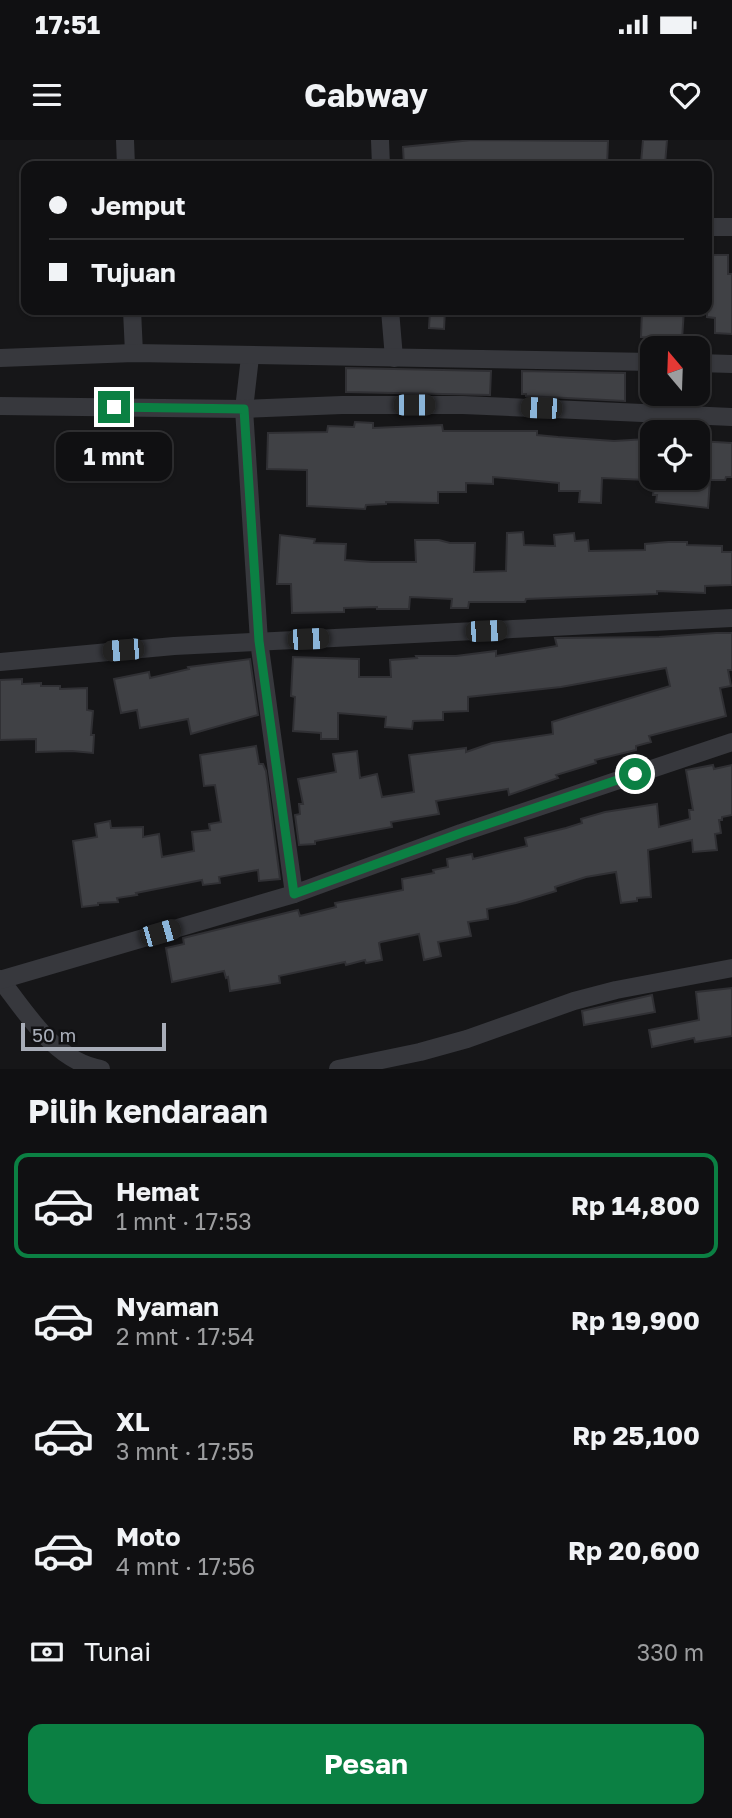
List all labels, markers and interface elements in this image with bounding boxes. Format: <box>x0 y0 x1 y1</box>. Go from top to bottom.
text: 17:51 <box>35 9 100 40</box>
icon: menu <box>28 76 66 114</box>
text: Cabway <box>304 76 428 114</box>
icon: heart <box>666 76 704 114</box>
text: Jemput <box>91 190 186 221</box>
text: Tujuan <box>91 257 176 288</box>
north arrow <box>640 336 710 406</box>
map controls <box>640 336 710 490</box>
route end <box>98 391 130 423</box>
car <box>394 395 436 416</box>
car <box>520 397 563 419</box>
button: locate <box>640 420 710 490</box>
callout: 1 mnt <box>56 432 172 480</box>
text: 1 mnt <box>84 442 144 470</box>
car <box>465 620 508 642</box>
car <box>287 628 330 650</box>
car <box>102 638 145 662</box>
route start <box>619 758 651 790</box>
car <box>137 917 184 949</box>
scale bar <box>21 1020 166 1052</box>
text: 50 m <box>32 1023 76 1046</box>
text: Pilih kendaraan <box>28 1092 268 1130</box>
icon: car <box>32 1174 95 1237</box>
text: Hemat <box>116 1176 199 1207</box>
text: Rp 14,800 <box>571 1190 700 1221</box>
text: 1 mnt · 17:53 <box>116 1207 252 1235</box>
icon: car <box>32 1289 95 1352</box>
text: Nyaman <box>116 1291 219 1322</box>
text: Rp 19,900 <box>571 1305 700 1336</box>
text: 2 mnt · 17:54 <box>116 1322 255 1350</box>
icon: car <box>32 1404 95 1467</box>
text: XL <box>116 1406 150 1437</box>
text: Rp 25,100 <box>572 1420 700 1451</box>
text: 3 mnt · 17:55 <box>116 1437 254 1465</box>
icon: car <box>32 1519 95 1582</box>
text: Moto <box>116 1521 181 1552</box>
text: Rp 20,600 <box>568 1535 700 1566</box>
text: 4 mnt · 17:56 <box>116 1552 255 1580</box>
icon: cash <box>28 1633 66 1671</box>
text: Tunai <box>84 1636 151 1667</box>
text: 330 m <box>637 1638 704 1666</box>
button: Pesan <box>28 1724 704 1804</box>

